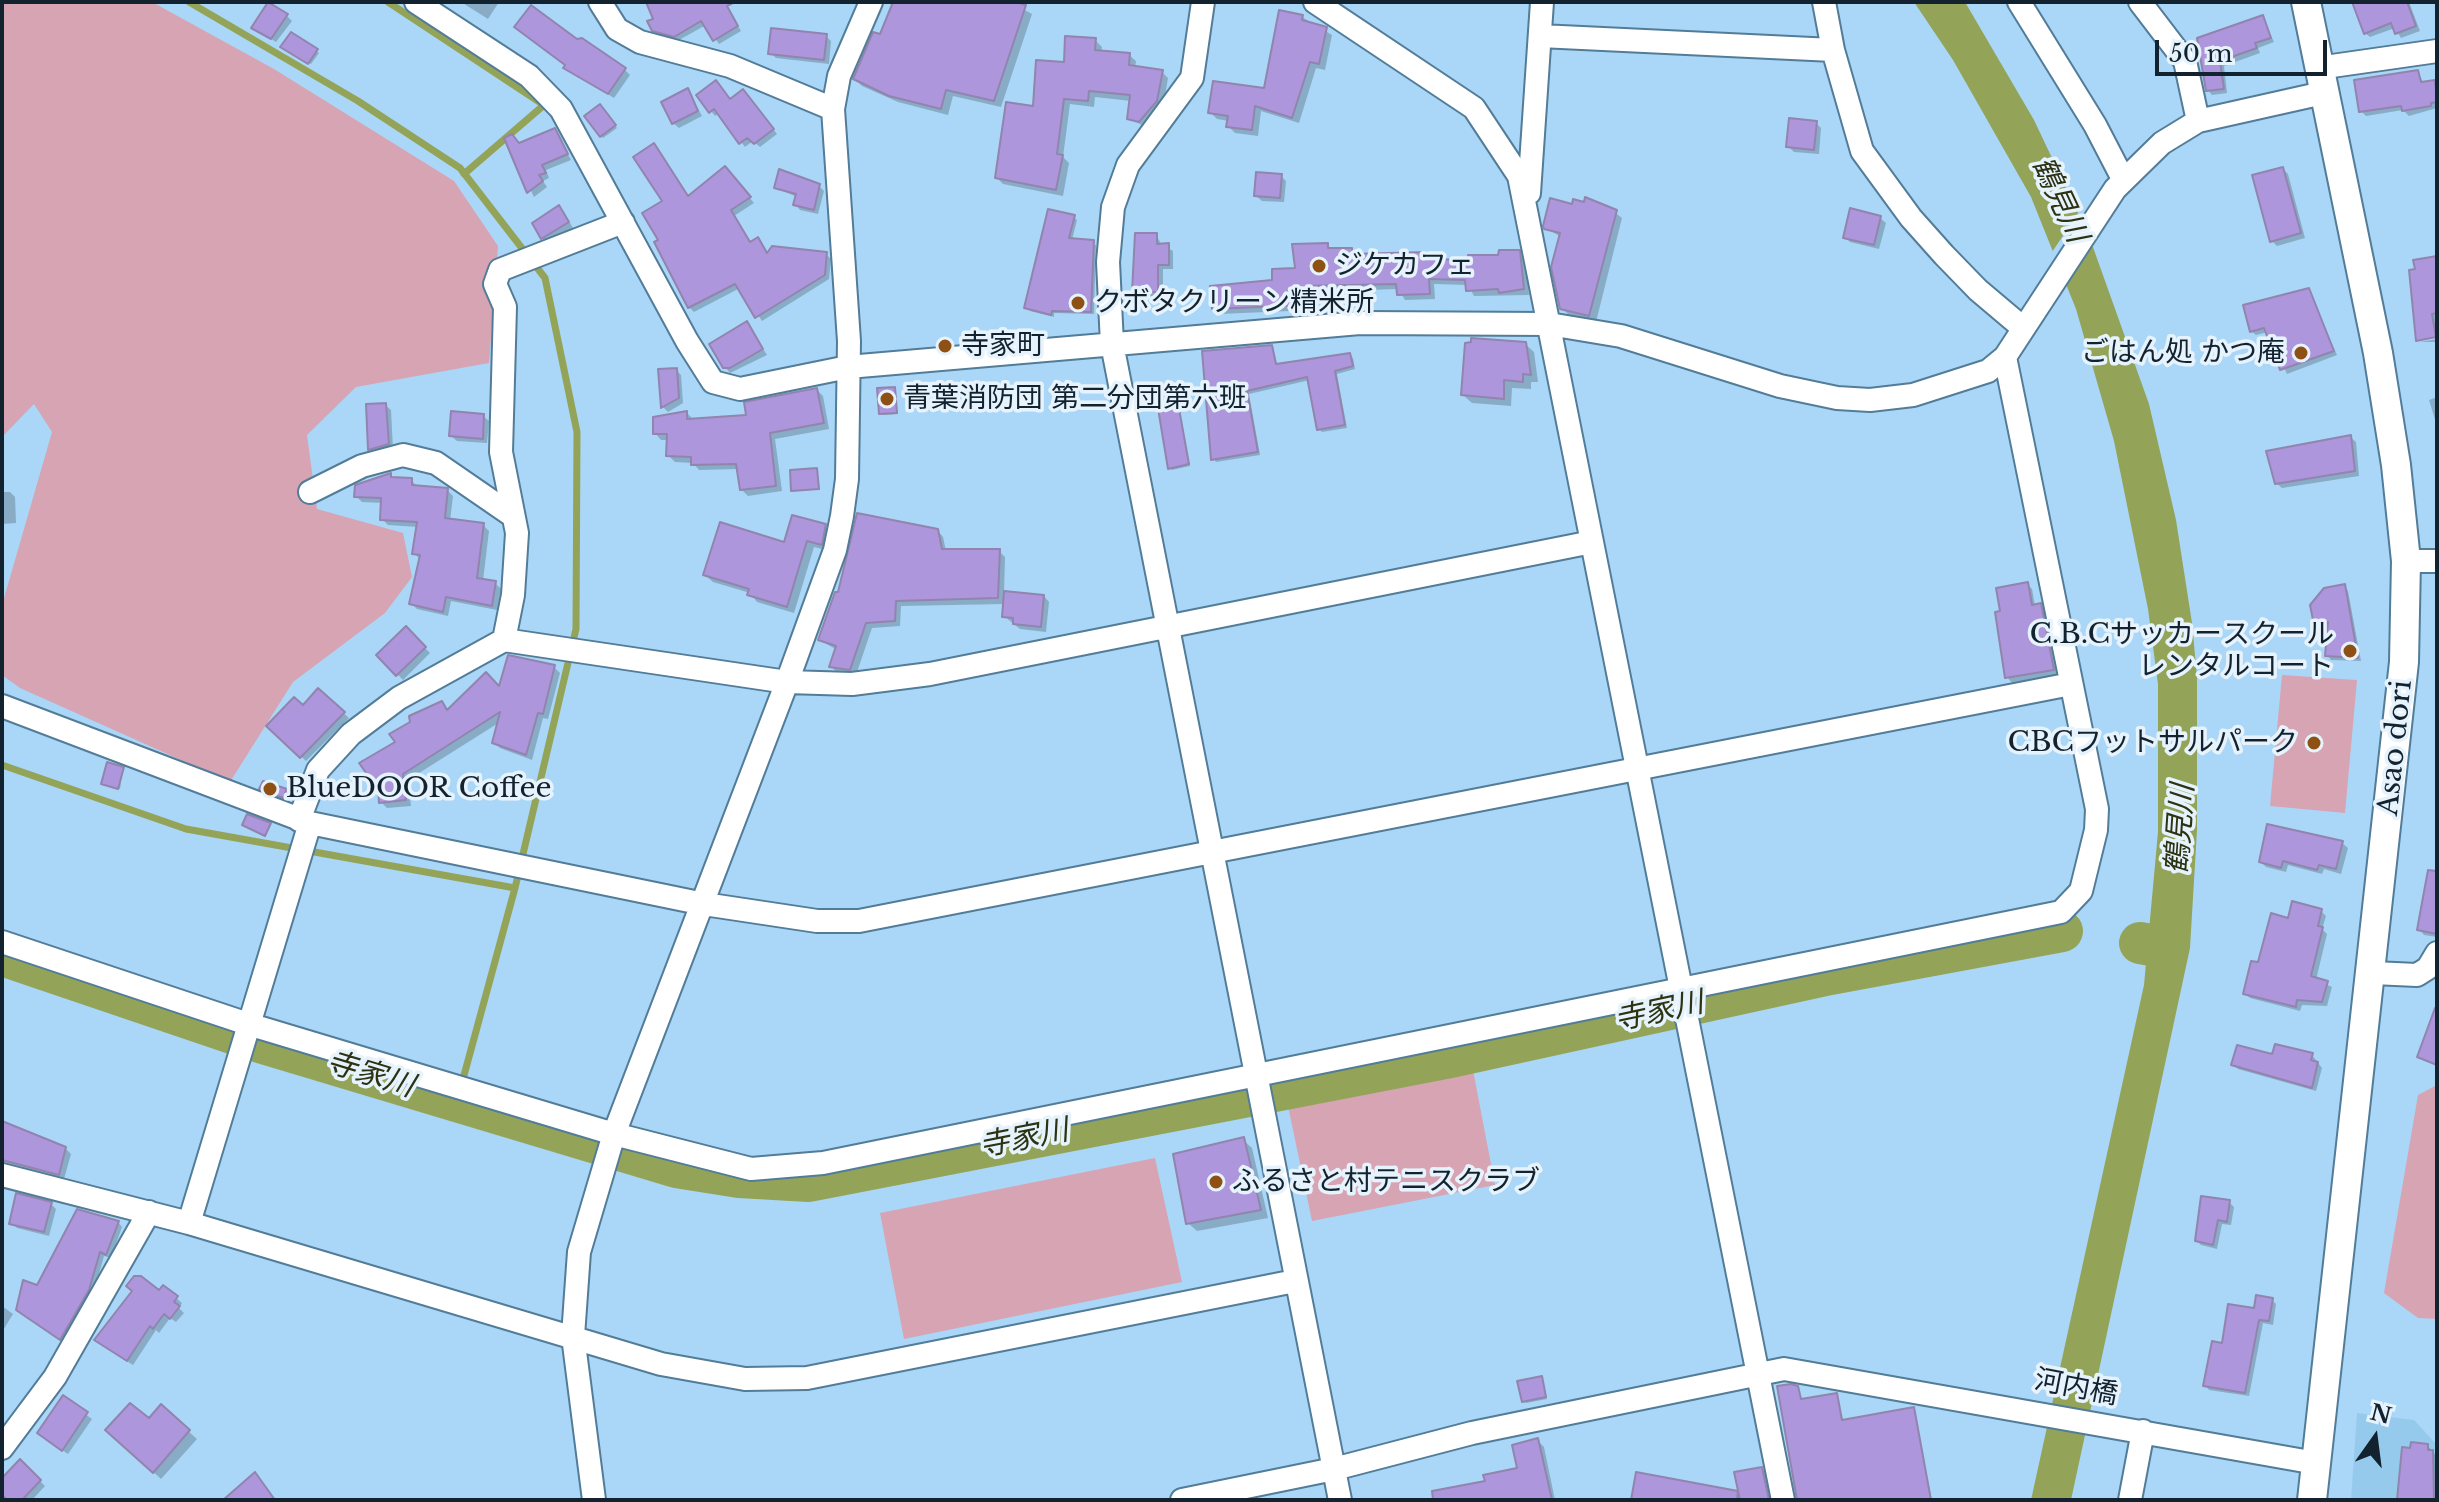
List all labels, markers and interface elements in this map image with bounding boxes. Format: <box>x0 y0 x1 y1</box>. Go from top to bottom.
scale bar <box>2159 24 2331 74</box>
text: 50 m <box>2169 39 2232 68</box>
water label: 鶴見川 <box>2024 152 2094 248</box>
place label: ジケカフェ <box>1335 249 1475 283</box>
marker: ジケカフェ <box>1310 257 1328 275</box>
place label: クボタクリーン精米所 <box>1094 286 1374 320</box>
marker: クボタクリーン精米所 <box>1069 294 1087 312</box>
place label: 寺家町 <box>961 329 1045 363</box>
place label: ごはん処 かつ庵 <box>2081 336 2285 370</box>
marker: 寺家町 <box>936 337 954 355</box>
marker: ごはん処 かつ庵 <box>2292 344 2310 362</box>
place label: 青葉消防団 第二分団第六班 <box>903 382 1247 416</box>
marker: 青葉消防団 第二分団第六班 <box>878 390 896 408</box>
place label: C.B.Cサッカースクール レンタルコート <box>2029 618 2334 684</box>
marker: C.B.Cサッカースクール レンタルコート <box>2341 642 2359 660</box>
street label: Asao dori <box>2372 678 2420 818</box>
place label: CBCフットサルパーク <box>2008 726 2298 760</box>
marker: CBCフットサルパーク <box>2305 734 2323 752</box>
place label: BlueDOOR Coffee <box>286 772 552 806</box>
marker: BlueDOOR Coffee <box>261 780 279 798</box>
water label: 鶴見川 <box>2160 783 2202 875</box>
water label: 寺家川 <box>1611 985 1707 1039</box>
water label: 寺家川 <box>322 1045 418 1105</box>
water label: 寺家川 <box>976 1113 1072 1165</box>
place label: ふるさと村テニスクラブ <box>1232 1165 1540 1199</box>
marker: ふるさと村テニスクラブ <box>1207 1173 1225 1191</box>
street label: 河内橋 <box>2032 1363 2120 1413</box>
north arrow <box>2335 1398 2415 1478</box>
text: N <box>2368 1399 2394 1430</box>

